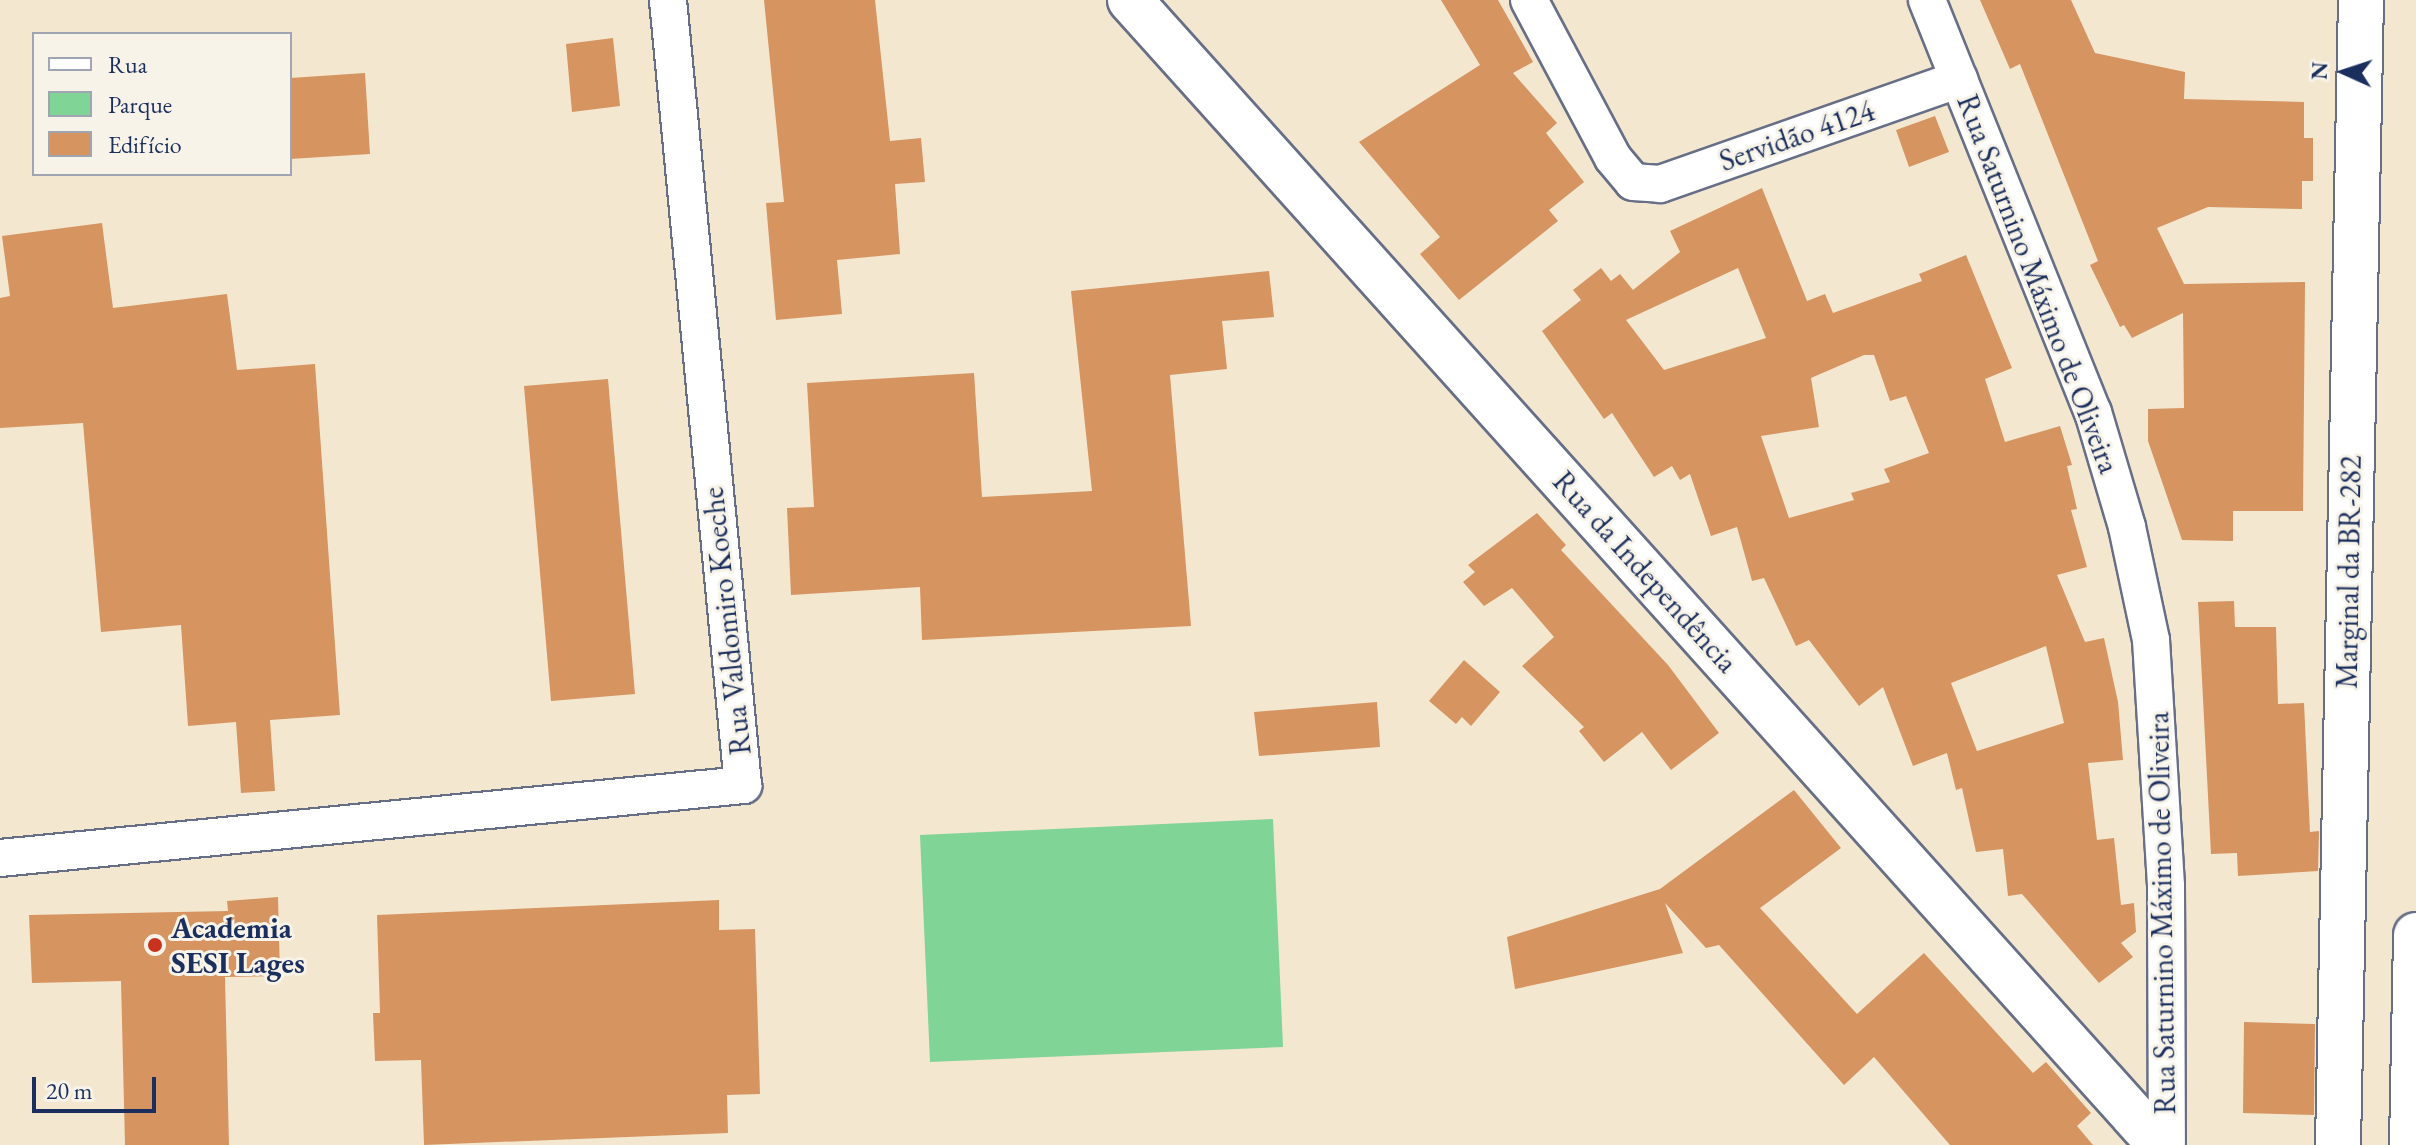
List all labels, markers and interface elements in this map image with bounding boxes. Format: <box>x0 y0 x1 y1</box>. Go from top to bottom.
legend <box>32 32 292 176</box>
north arrow <box>2304 32 2384 112</box>
text: Rua <box>108 49 147 80</box>
text: N <box>2305 61 2334 80</box>
text: Parque <box>108 89 172 120</box>
street label: Rua Saturnino Máximo de Oliveira <box>1949 90 2127 478</box>
street label: Servidão 4124 <box>1715 93 1879 179</box>
text: Edifício <box>108 129 182 160</box>
street label: Marginal da BR-282 <box>2329 455 2369 689</box>
street label: Rua da Independência <box>1545 464 1745 680</box>
street label: Rua Valdomiro Koeche <box>695 485 759 757</box>
street label: Rua Saturnino Máximo de Oliveira <box>2140 711 2184 1115</box>
place label: Academia SESI Lages <box>171 910 305 980</box>
marker: Academia SESI Lages <box>146 936 164 954</box>
scale bar <box>36 1061 160 1111</box>
text: 20 m <box>46 1075 93 1106</box>

